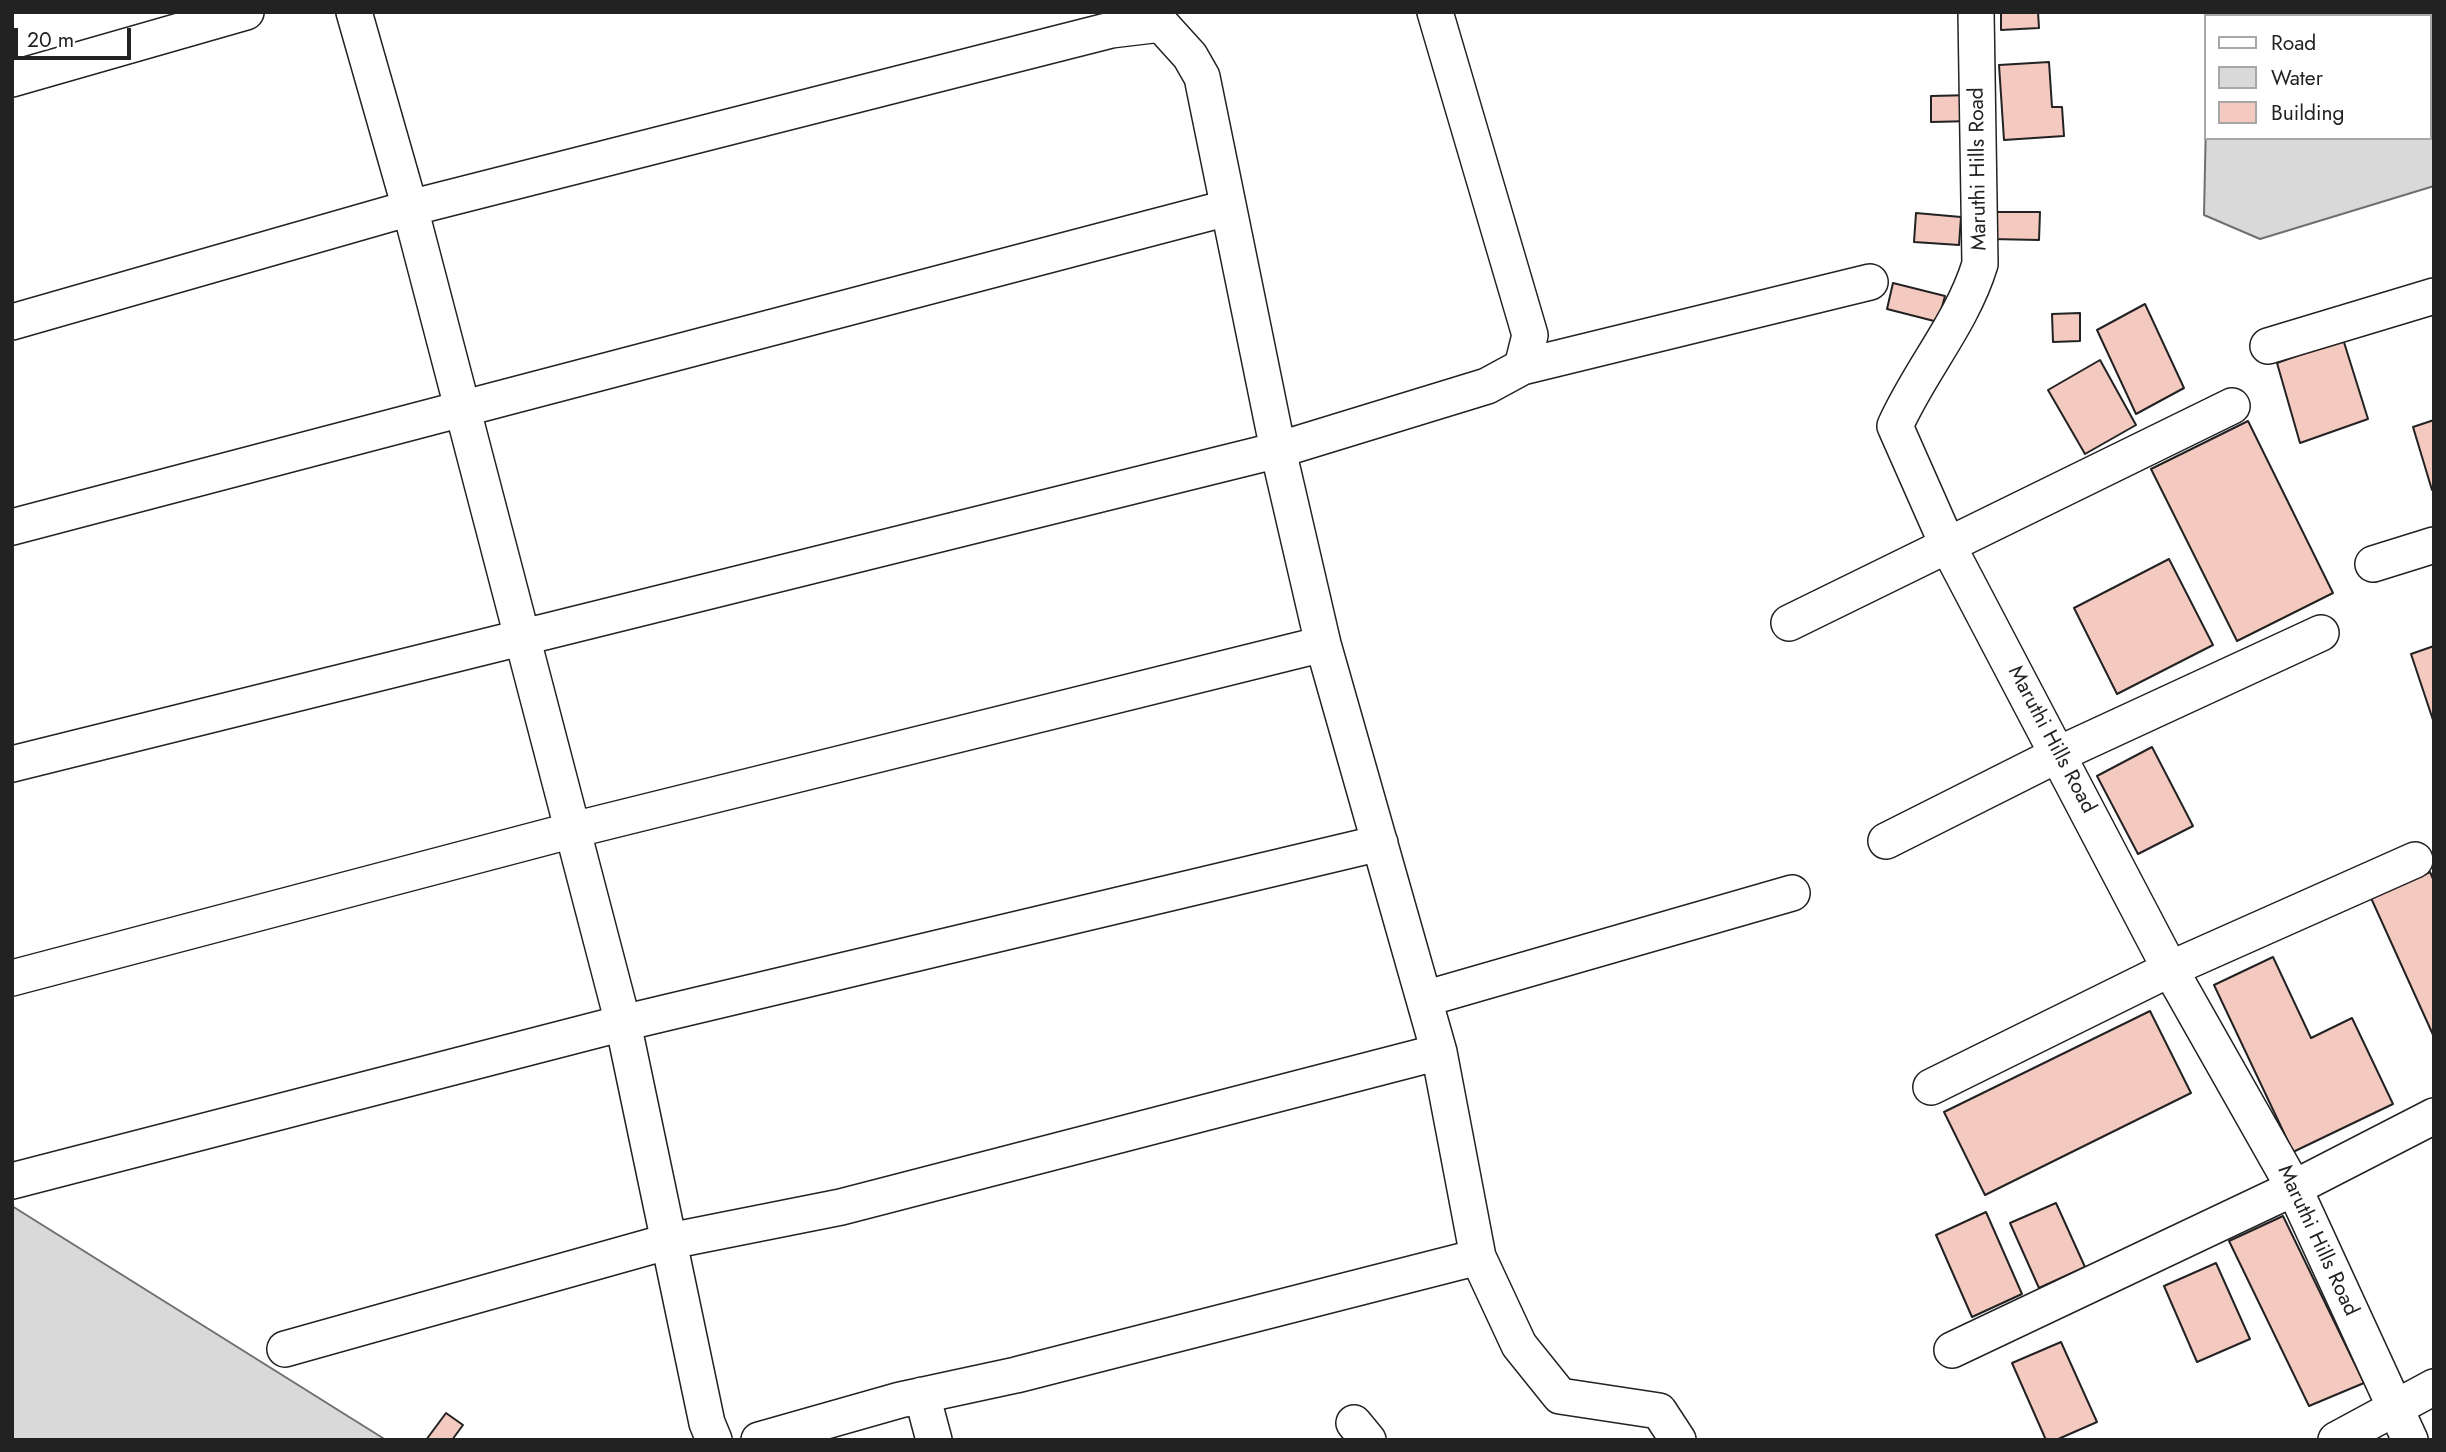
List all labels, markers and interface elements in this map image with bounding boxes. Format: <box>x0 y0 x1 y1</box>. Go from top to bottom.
scale bar <box>18 14 135 58</box>
legend <box>2204 14 2432 140</box>
text: 20 m <box>27 25 74 55</box>
text: Road <box>2271 28 2316 58</box>
text: Water <box>2271 63 2323 93</box>
street label: Maruthi Hills Road <box>1965 87 1993 251</box>
text: Building <box>2271 98 2344 128</box>
street label: Maruthi Hills Road <box>2002 662 2100 818</box>
street label: Maruthi Hills Road <box>2271 1162 2363 1320</box>

